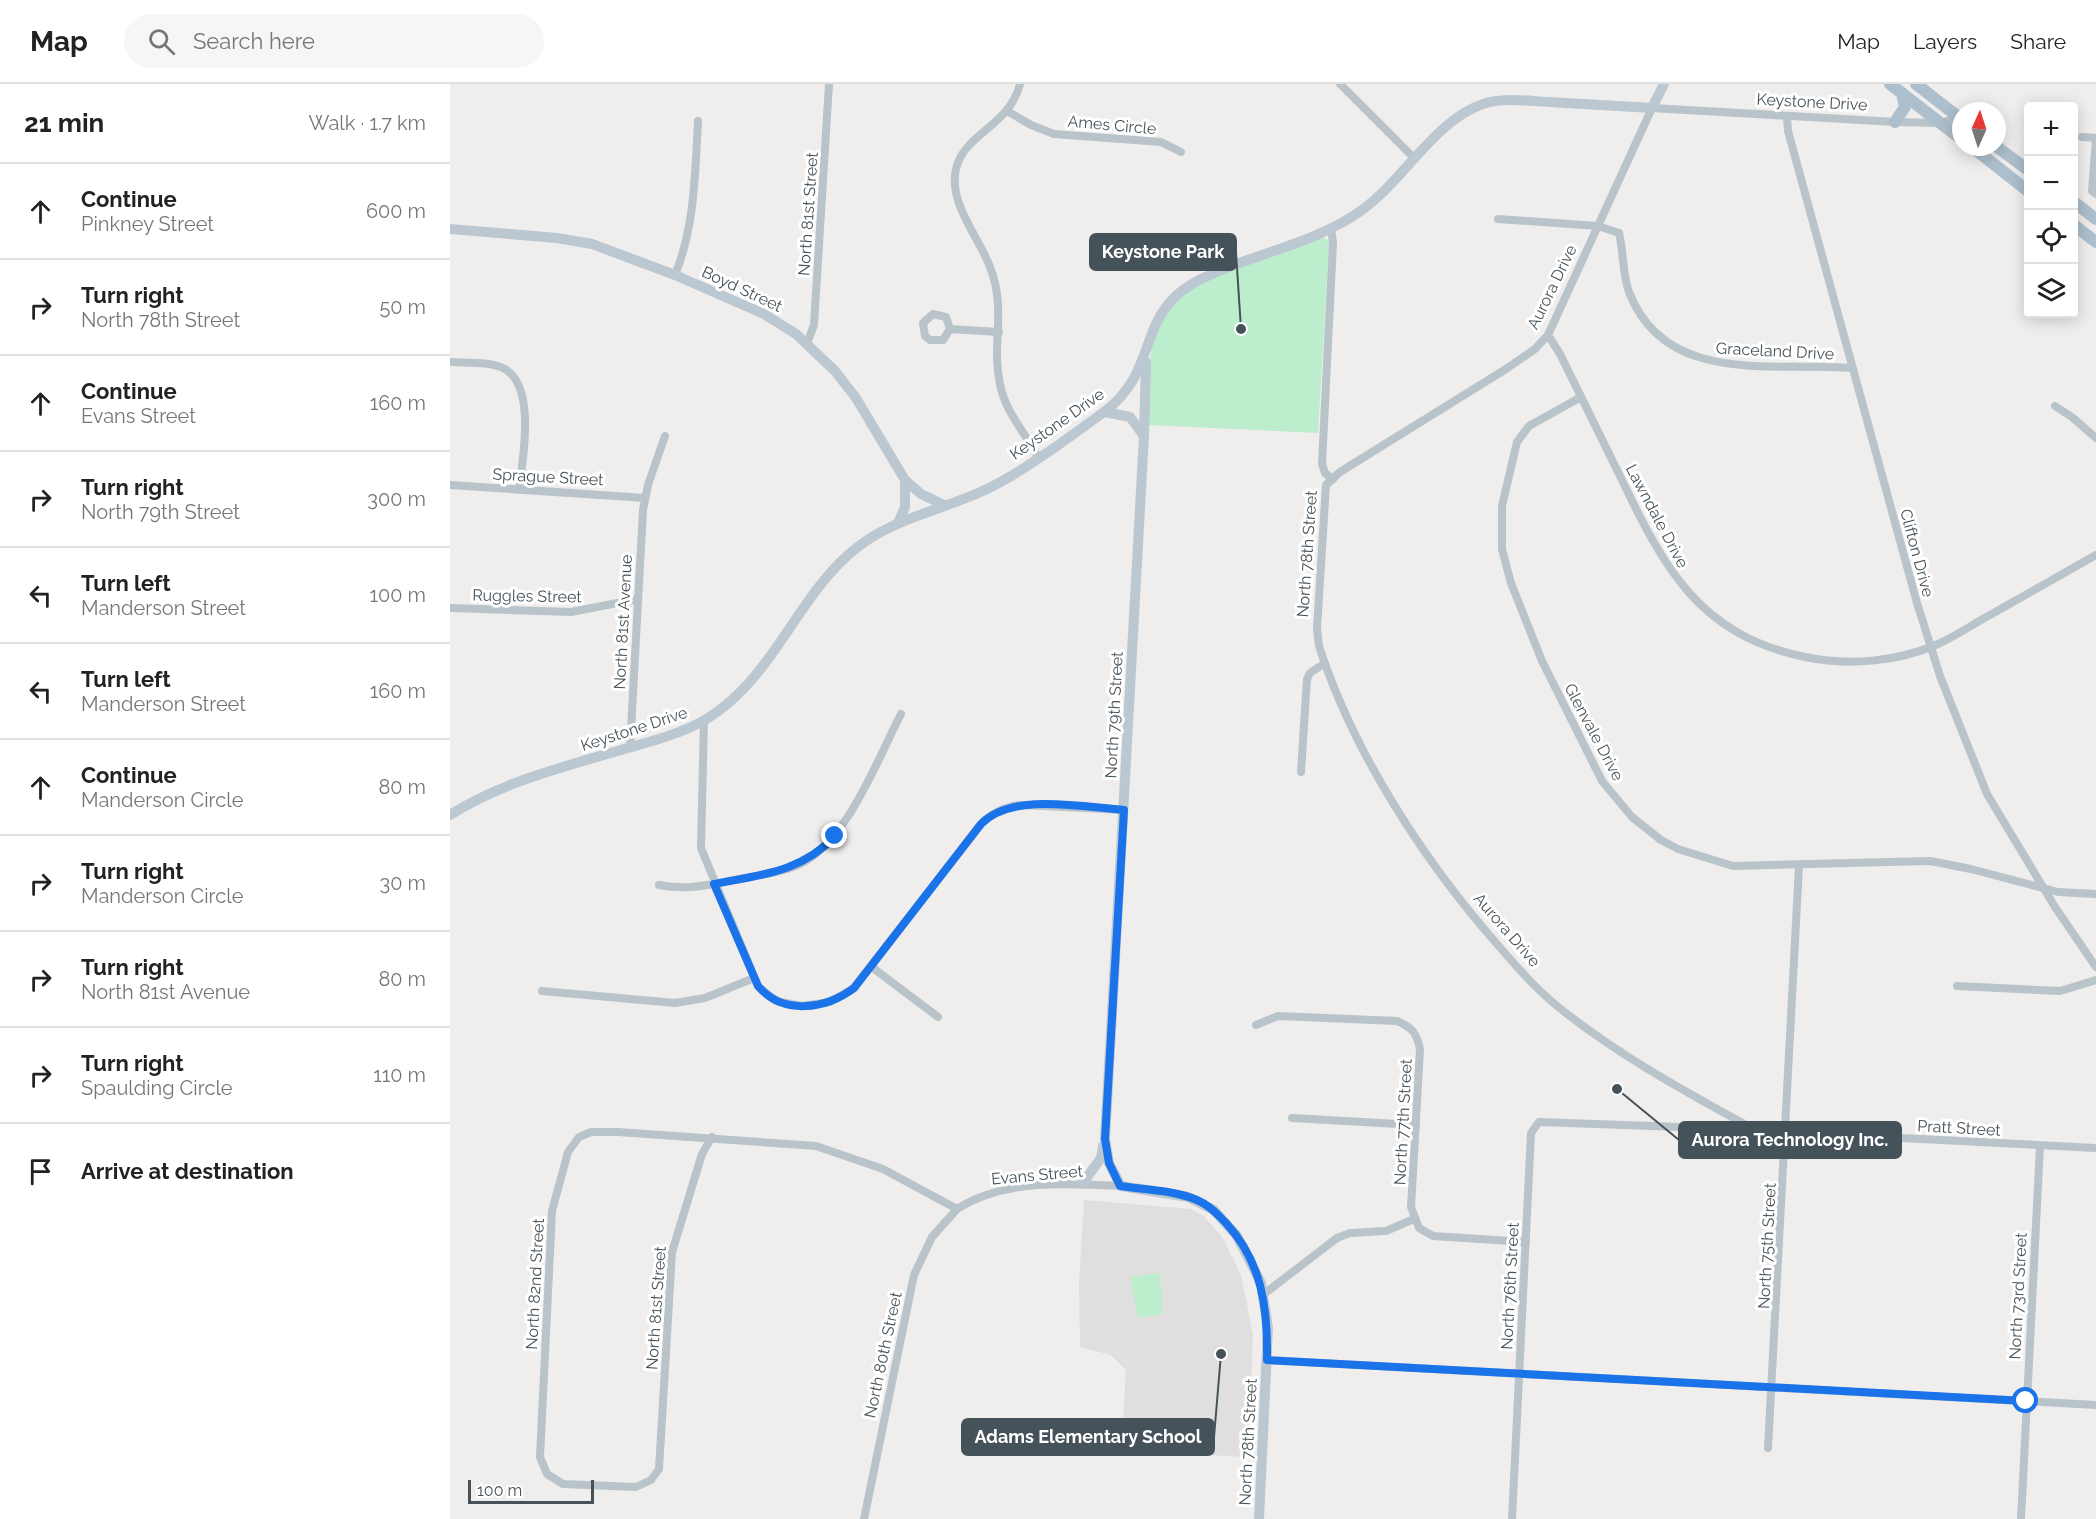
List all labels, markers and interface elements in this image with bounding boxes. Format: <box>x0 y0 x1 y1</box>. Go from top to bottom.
search box <box>124 14 544 68</box>
text: Map <box>30 25 88 58</box>
icon: search <box>145 25 178 58</box>
text: Search here <box>193 28 315 54</box>
text: Map <box>1837 29 1880 54</box>
text: Layers <box>1913 29 1977 54</box>
text: Share <box>2010 29 2066 54</box>
street label: Keystone Drive <box>1756 90 1868 114</box>
north arrow <box>1952 102 2006 156</box>
map controls <box>2024 102 2078 318</box>
button: + <box>2024 102 2078 156</box>
text: 21 min <box>24 108 104 138</box>
text: Walk · 1.7 km <box>309 111 426 135</box>
street label: Ames Circle <box>1067 112 1157 138</box>
street label: North 81st Street <box>794 151 822 277</box>
button: − <box>2024 156 2078 210</box>
text: Continue <box>81 186 177 212</box>
icon: ahead <box>24 195 57 228</box>
text: 600 m <box>366 199 426 223</box>
button: locate <box>2024 210 2078 264</box>
text: Pinkney Street <box>81 212 214 236</box>
callout: Keystone Park <box>1090 234 1236 270</box>
text: Keystone Park <box>1102 241 1225 262</box>
street label: Aurora Drive <box>1523 242 1581 332</box>
street label: Boyd Street <box>699 262 786 316</box>
button: layers <box>2024 264 2078 318</box>
text: Turn right <box>81 282 184 308</box>
icon: right <box>24 291 57 324</box>
text: 50 m <box>379 295 426 319</box>
text: North 78th Street <box>81 308 240 332</box>
street label: Graceland Drive <box>1715 338 1835 364</box>
text: Continue <box>81 378 177 404</box>
street label: Keystone Drive <box>1006 384 1108 464</box>
icon: ahead <box>24 387 57 420</box>
text: 160 m <box>370 391 426 415</box>
text: Evans Street <box>81 404 196 428</box>
street label: Lawndale Drive <box>1622 461 1692 571</box>
street label: Sprague Street <box>492 465 605 489</box>
text: Turn right <box>81 474 184 500</box>
icon: right <box>24 483 57 516</box>
text: 300 m <box>367 487 426 511</box>
street label: North 78th Street <box>1293 489 1321 618</box>
text: North 79th Street <box>81 500 240 524</box>
street label: Clifton Drive <box>1896 507 1938 599</box>
street label: North 81st Avenue <box>610 554 636 690</box>
text: Turn left <box>81 570 171 596</box>
icon: left <box>24 579 57 612</box>
text: 100 m <box>369 583 426 607</box>
street label: Ruggles Street <box>472 586 583 606</box>
text: Manderson Street <box>81 596 246 620</box>
street label: North 79th Street <box>1101 650 1127 779</box>
text: Turn left <box>81 666 171 692</box>
icon: left <box>24 675 57 708</box>
text: 160 m <box>370 679 426 703</box>
street label: Glenvale Drive <box>1560 680 1628 784</box>
text: Manderson Street <box>81 692 246 716</box>
street label: Keystone Drive <box>578 703 690 755</box>
text: Continue <box>81 762 177 788</box>
icon: ahead <box>24 771 57 804</box>
text: 80 m <box>378 775 426 799</box>
text: Manderson Circle <box>81 788 243 812</box>
route end <box>821 822 847 848</box>
text: Turn right <box>81 858 184 884</box>
icon: right <box>24 867 57 900</box>
text: 30 m <box>380 871 426 895</box>
text: Manderson Circle <box>81 884 243 908</box>
street label: Aurora Drive <box>1470 889 1544 971</box>
text: Turn right <box>81 954 184 980</box>
icon: right <box>24 963 57 996</box>
text: 80 m <box>378 967 426 991</box>
text: North 81st Avenue <box>81 980 250 1004</box>
text: Turn right <box>81 1050 184 1076</box>
street label: North 77th Street <box>1390 1058 1416 1186</box>
icon: right <box>24 1059 57 1092</box>
text: 110 m <box>373 1063 426 1087</box>
text: Spaulding Circle <box>81 1076 233 1100</box>
street label: Pratt Street <box>1917 1116 2002 1140</box>
callout: Aurora Technology Inc. <box>1679 1122 1901 1158</box>
text: Aurora Technology Inc. <box>1692 1129 1888 1150</box>
icon: arrive <box>24 1155 57 1188</box>
text: Arrive at destination <box>81 1158 294 1184</box>
street label: Evans Street <box>990 1161 1084 1188</box>
street label: North 75th Street <box>1754 1182 1780 1310</box>
street label: North 82nd Street <box>522 1217 548 1350</box>
street label: North 76th Street <box>1497 1221 1523 1350</box>
street label: North 73rd Street <box>2005 1231 2031 1360</box>
street label: North 81st Street <box>642 1245 670 1371</box>
street label: North 80th Street <box>860 1290 906 1420</box>
street label: North 78th Street <box>1235 1377 1261 1506</box>
route start <box>2012 1387 2038 1413</box>
callout: Adams Elementary School <box>962 1419 1214 1455</box>
text: Adams Elementary School <box>975 1426 1202 1447</box>
scale bar <box>468 1477 594 1504</box>
text: 100 m <box>477 1481 522 1500</box>

